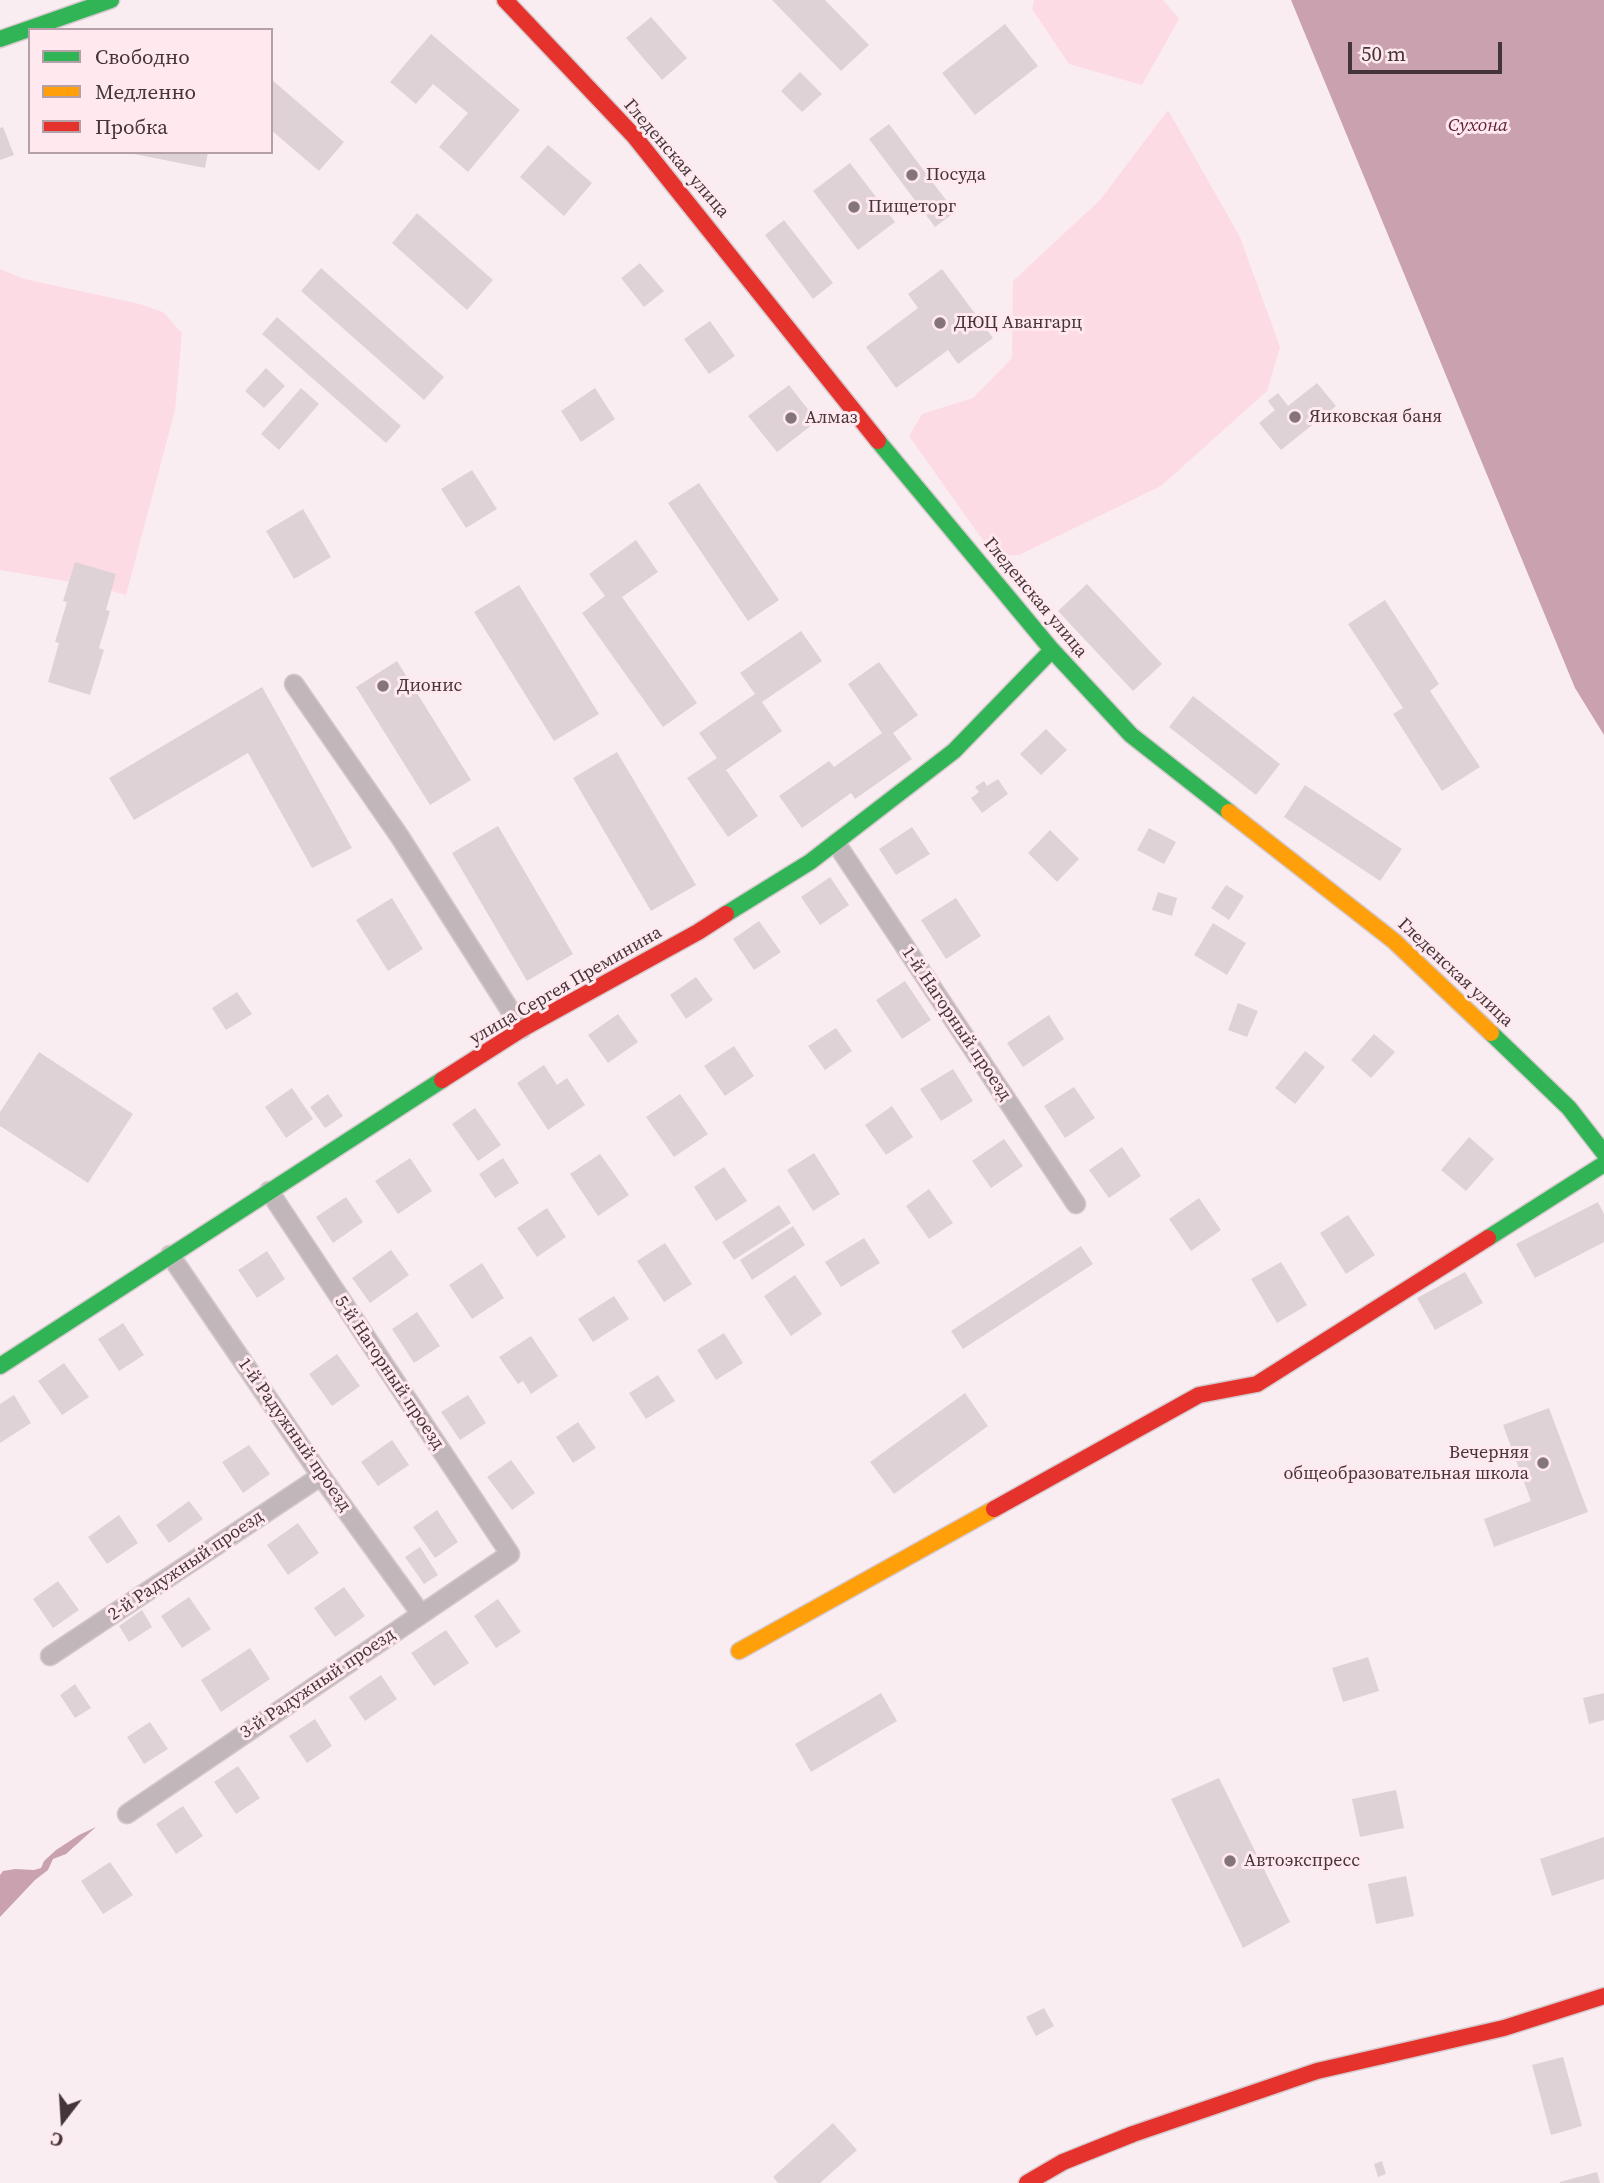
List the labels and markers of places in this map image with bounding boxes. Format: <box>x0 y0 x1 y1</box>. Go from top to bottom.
place label: Посуда <box>926 164 986 186</box>
marker: Посуда <box>904 167 920 183</box>
place label: Пищеторг <box>868 196 956 218</box>
marker: Пищеторг <box>846 199 862 215</box>
place label: ДЮЦ Авангарц <box>954 312 1082 334</box>
marker: ДЮЦ Авангарц <box>932 315 948 331</box>
place label: Яиковская баня <box>1309 406 1442 428</box>
place label: Алмаз <box>805 407 858 429</box>
marker: Яиковская баня <box>1287 409 1303 425</box>
marker: Алмаз <box>783 410 799 426</box>
place label: Дионис <box>397 675 462 697</box>
marker: Дионис <box>375 678 391 694</box>
place label: Вечерняя общеобразовательная школа <box>1283 1442 1529 1484</box>
marker: Вечерняя общеобразовательная школа <box>1535 1455 1551 1471</box>
place label: Автоэкспресс <box>1244 1850 1360 1872</box>
marker: Автоэкспресс <box>1222 1853 1238 1869</box>

